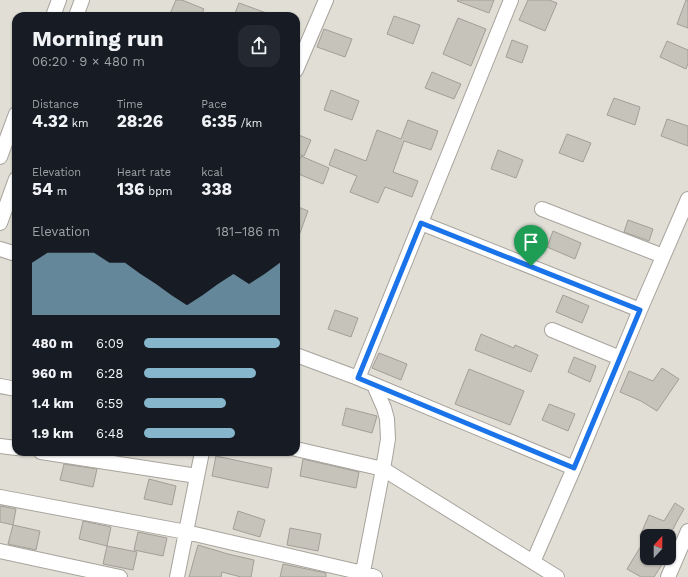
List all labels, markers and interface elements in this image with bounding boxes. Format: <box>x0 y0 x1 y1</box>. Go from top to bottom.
button: share <box>238 25 280 67</box>
text: Morning run <box>32 26 164 51</box>
text: 06:20 · 9 × 480 m <box>32 54 145 69</box>
text: Distance <box>32 98 79 111</box>
text: Time <box>117 98 143 111</box>
text: Pace <box>201 98 227 111</box>
text: 4.32 <box>32 111 68 131</box>
text: 28:26 <box>117 111 163 131</box>
text: 6:35 <box>201 111 237 131</box>
text: km <box>68 117 89 130</box>
text: /km <box>237 117 262 130</box>
text: Elevation <box>32 166 81 179</box>
text: Heart rate <box>117 166 171 179</box>
text: kcal <box>201 166 223 179</box>
text: 54 <box>32 179 53 199</box>
text: 136 <box>117 179 145 199</box>
text: 338 <box>201 179 232 199</box>
text: m <box>53 185 67 198</box>
text: bpm <box>145 185 173 198</box>
text: Elevation <box>32 224 90 239</box>
text: 181–186 m <box>216 224 280 239</box>
pin <box>514 225 548 266</box>
icon: arrive <box>520 231 542 253</box>
text: 480 m <box>32 336 73 351</box>
text: 6:09 <box>96 336 124 351</box>
text: 960 m <box>32 366 72 381</box>
text: 6:28 <box>96 366 123 381</box>
text: 1.4 km <box>32 396 74 411</box>
text: 6:59 <box>96 396 123 411</box>
text: 1.9 km <box>32 426 73 441</box>
text: 6:48 <box>96 426 124 441</box>
north arrow <box>640 529 676 565</box>
map controls <box>640 529 676 565</box>

